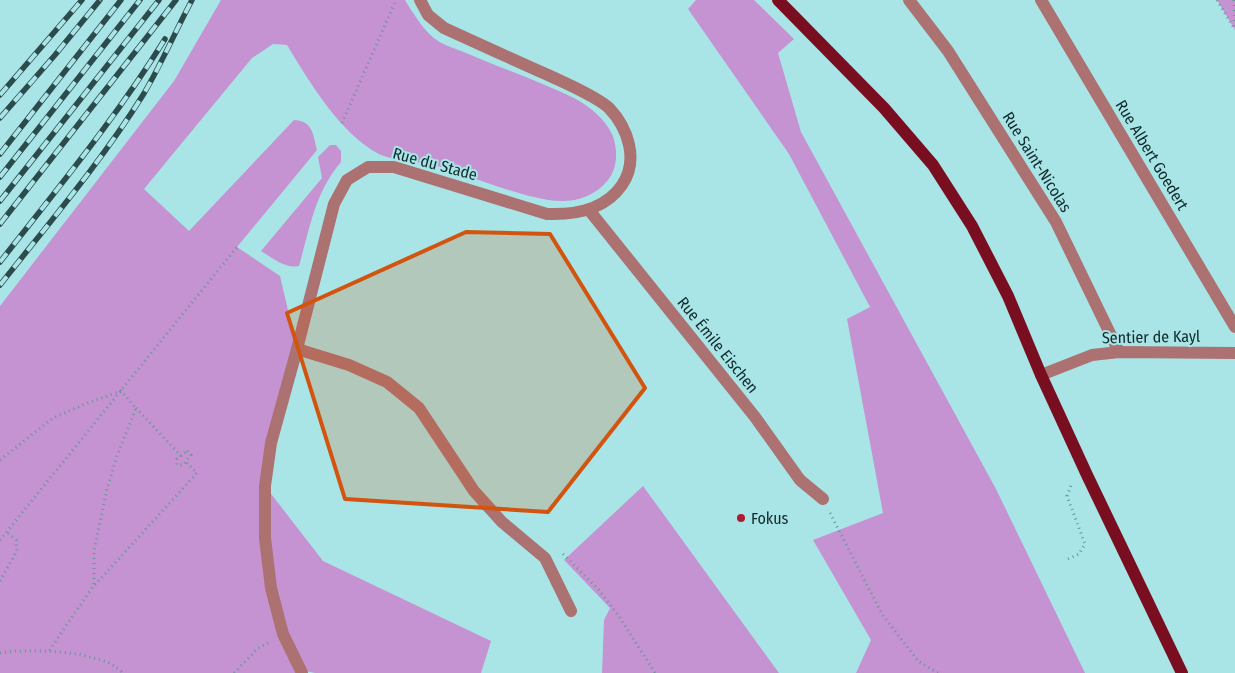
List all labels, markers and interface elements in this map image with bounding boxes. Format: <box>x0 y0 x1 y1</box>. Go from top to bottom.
street label: Rue Albert Goedert <box>1112 96 1193 214</box>
street label: Rue Saint-Nicolas <box>998 108 1076 216</box>
street label: Rue du Stade <box>391 144 479 184</box>
street label: Rue Émile Eischen <box>673 293 763 397</box>
street label: Sentier de Kayl <box>1102 327 1200 347</box>
place label: Fokus <box>751 509 789 528</box>
marker: Fokus <box>735 512 747 524</box>

